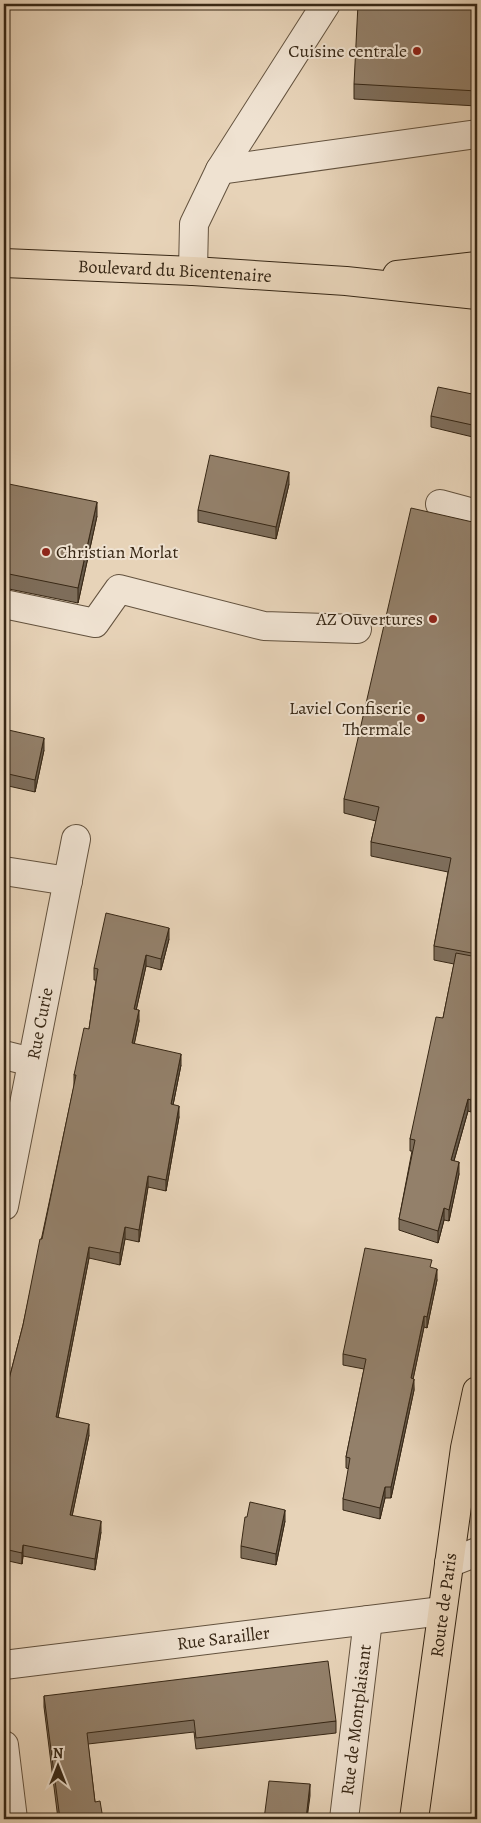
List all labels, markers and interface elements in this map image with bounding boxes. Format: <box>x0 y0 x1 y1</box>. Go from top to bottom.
place label: Cuisine centrale <box>288 39 407 63</box>
marker: Cuisine centrale <box>411 45 423 57</box>
street label: Boulevard du Bicentenaire <box>77 254 272 288</box>
place label: Christian Morlat <box>56 540 178 564</box>
marker: Christian Morlat <box>40 546 52 558</box>
place label: AZ Ouvertures <box>315 607 423 631</box>
marker: AZ Ouvertures <box>427 613 439 625</box>
place label: Laviel Confiserie Thermale <box>289 696 411 741</box>
marker: Laviel Confiserie Thermale <box>415 712 427 724</box>
street label: Rue Curie <box>21 985 59 1062</box>
street label: Route de Paris <box>424 1551 462 1659</box>
street label: Rue Sarailler <box>176 1620 271 1656</box>
street label: Rue de Montplaisant <box>335 1643 377 1796</box>
north arrow <box>32 1740 82 1790</box>
text: N <box>53 1744 63 1763</box>

